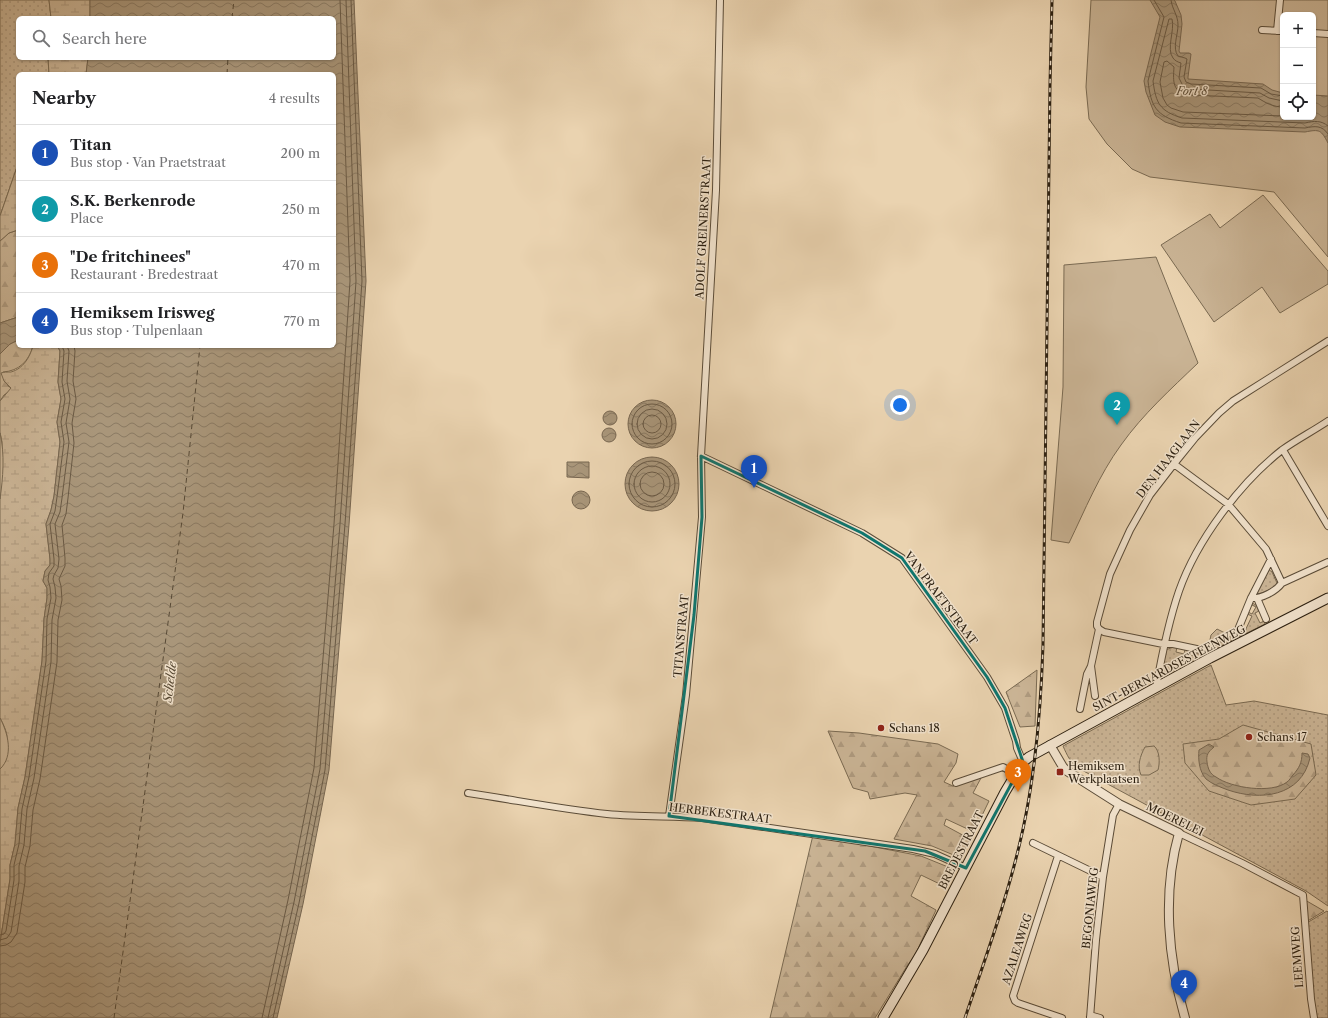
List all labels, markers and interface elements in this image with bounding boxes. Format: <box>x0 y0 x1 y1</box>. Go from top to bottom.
map controls <box>1280 12 1316 120</box>
button: + <box>1280 12 1316 48</box>
search box <box>16 16 336 60</box>
icon: search <box>30 27 52 49</box>
text: Search here <box>62 29 147 48</box>
button: − <box>1280 48 1316 84</box>
park label: Fort 8 <box>1176 84 1208 98</box>
button: locate <box>1280 84 1316 120</box>
text: Nearby <box>32 88 96 108</box>
text: 4 results <box>269 90 320 106</box>
text: Titan <box>70 135 112 154</box>
text: 1 <box>42 145 48 161</box>
text: 200 m <box>280 145 320 161</box>
text: Bus stop · Van Praetstraat <box>70 154 226 170</box>
street label: ADOLF GREINERSTRAAT <box>692 156 714 301</box>
text: S.K. Berkenrode <box>70 191 195 210</box>
text: 2 <box>41 201 49 217</box>
text: 250 m <box>282 201 320 217</box>
text: Place <box>70 210 103 226</box>
text: "De fritchinees" <box>70 247 191 266</box>
text: 3 <box>41 257 49 273</box>
text: 470 m <box>282 257 320 273</box>
text: Restaurant · Bredestraat <box>70 266 218 282</box>
text: Hemiksem Irisweg <box>70 303 215 322</box>
text: 4 <box>41 313 49 329</box>
text: 770 m <box>283 313 320 329</box>
text: Bus stop · Tulpenlaan <box>70 322 203 338</box>
pin: 2 <box>1104 392 1130 425</box>
your location <box>890 395 910 415</box>
street label: DEN HAAGLAAN <box>1133 417 1203 501</box>
pin: 1 <box>741 455 767 488</box>
street label: VAN PRAETSTRAAT <box>901 548 981 648</box>
street label: TITANSTRAAT <box>670 593 692 678</box>
street label: SINT-BERNARDSESTEENWEG <box>1090 622 1248 714</box>
water label: Schelde <box>159 660 180 704</box>
place label: Schans 18 <box>889 721 940 735</box>
marker: Schans 18 <box>876 723 886 733</box>
place label: Schans 17 <box>1257 730 1307 744</box>
marker: Schans 17 <box>1244 732 1254 742</box>
pin: 3 <box>1005 759 1031 792</box>
place label: Hemiksem Werkplaatsen <box>1067 759 1140 786</box>
marker: Hemiksem Werkplaatsen <box>1055 767 1065 777</box>
street label: MOERELEI <box>1144 799 1206 839</box>
street label: HERBEKESTRAAT <box>668 800 773 826</box>
street label: BREDESTRAAT <box>935 808 987 892</box>
street label: BEGONIAWEG <box>1079 866 1101 950</box>
street label: AZALEAWEG <box>999 911 1035 987</box>
street label: LEEMWEG <box>1288 925 1306 988</box>
pin: 4 <box>1171 970 1197 1003</box>

